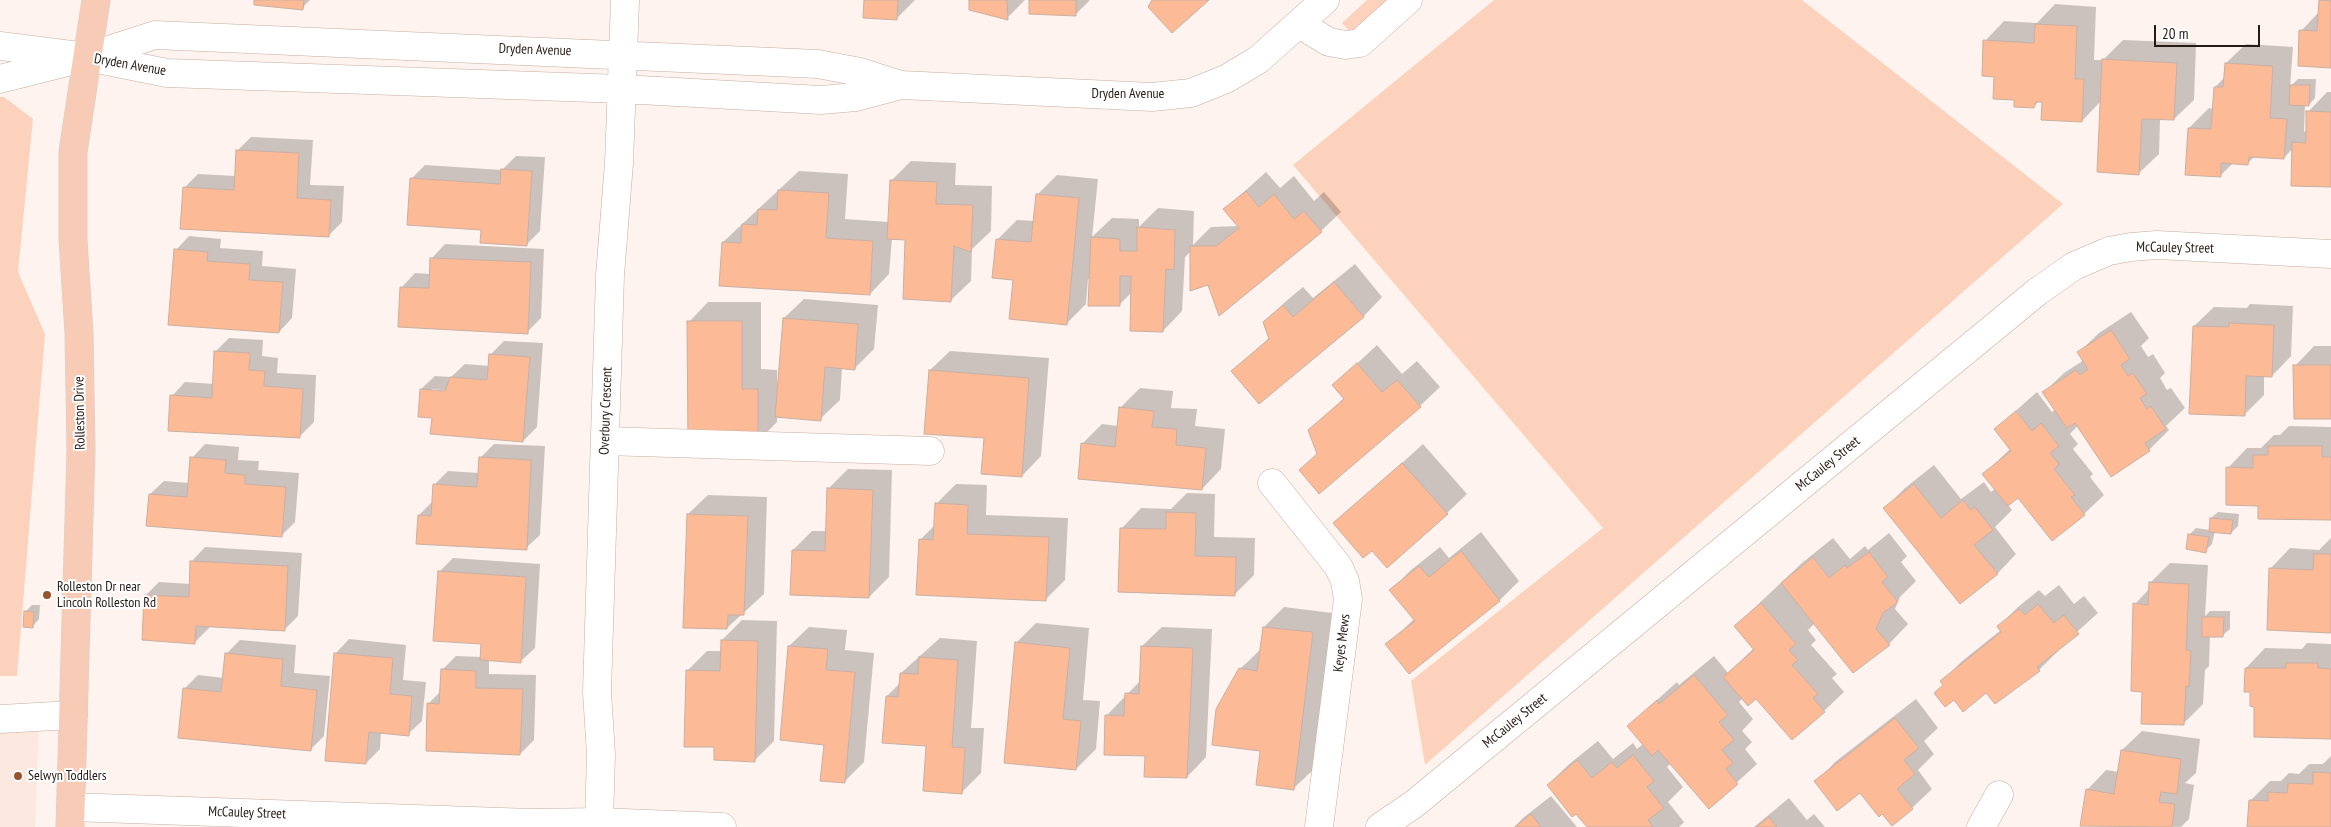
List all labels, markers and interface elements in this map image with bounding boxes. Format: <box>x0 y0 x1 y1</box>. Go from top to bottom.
scale bar <box>2156 15 2262 47</box>
text: 20 m <box>2162 24 2188 43</box>
street label: Dryden Avenue <box>498 40 572 60</box>
street label: Dryden Avenue <box>93 50 167 80</box>
street label: Dryden Avenue <box>1092 86 1164 102</box>
street label: McCauley Street <box>2136 239 2214 257</box>
street label: Overbury Crescent <box>596 367 616 455</box>
street label: Rolleston Drive <box>71 376 89 450</box>
street label: McCauley Street <box>1792 433 1864 495</box>
place label: Rolleston Dr near Lincoln Rolleston Rd <box>57 579 156 612</box>
marker: Rolleston Dr near Lincoln Rolleston Rd <box>41 589 53 601</box>
street label: Keyes Mews <box>1330 613 1354 673</box>
street label: McCauley Street <box>1479 690 1551 752</box>
place label: Selwyn Toddlers <box>28 768 106 784</box>
marker: Selwyn Toddlers <box>12 770 24 782</box>
street label: McCauley Street <box>208 803 286 823</box>

